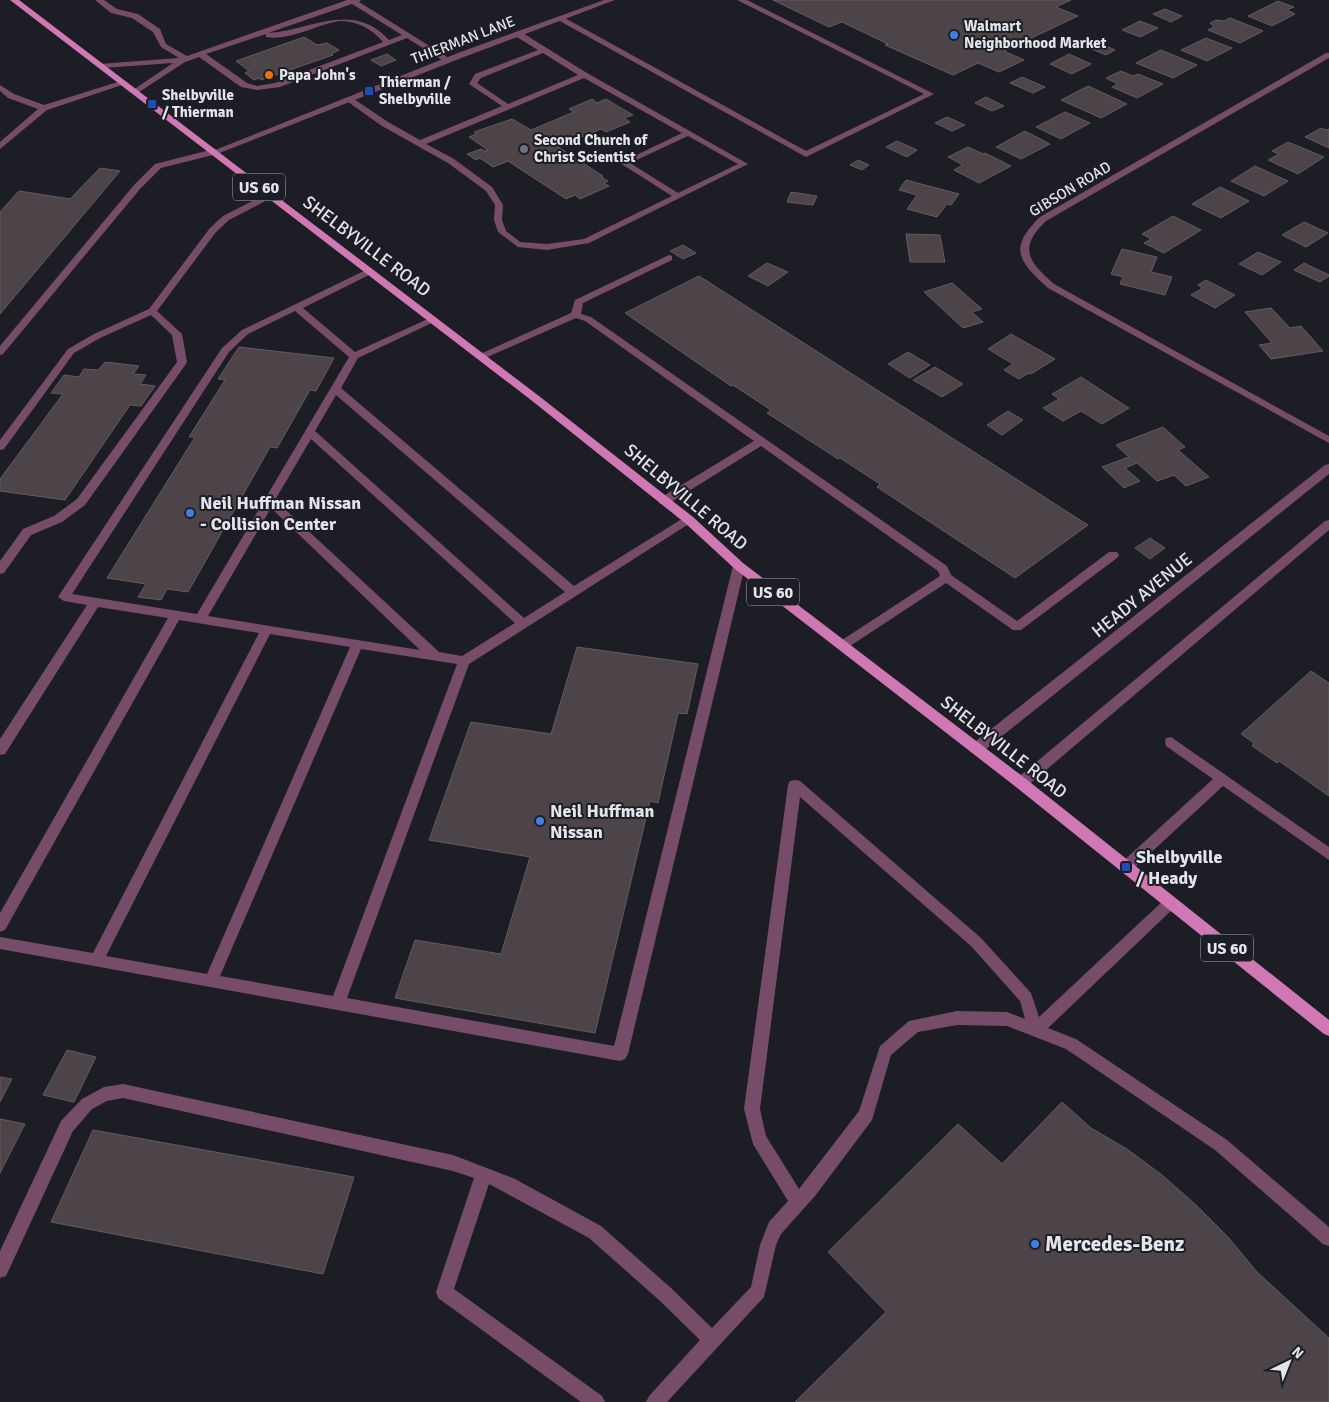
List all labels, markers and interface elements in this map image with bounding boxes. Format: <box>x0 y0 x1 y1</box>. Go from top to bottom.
street label: THIERMAN LANE <box>409 12 517 68</box>
place label: Walmart Neighborhood Market <box>964 17 1107 52</box>
marker: Walmart Neighborhood Market <box>948 29 960 41</box>
place label: Papa John's <box>279 66 356 84</box>
marker: Papa John's <box>263 69 275 81</box>
place label: Thierman / Shelbyville <box>379 73 451 108</box>
marker: Thierman / Shelbyville <box>363 85 375 97</box>
place label: Shelbyville / Thierman <box>162 86 234 121</box>
marker: Shelbyville / Thierman <box>146 98 158 110</box>
place label: Second Church of Christ Scientist <box>534 131 649 166</box>
marker: Second Church of Christ Scientist <box>518 143 530 155</box>
street label: GIBSON ROAD <box>1026 158 1114 220</box>
road number: US 60 <box>233 173 285 200</box>
street label: SHELBYVILLE ROAD <box>299 191 435 301</box>
street label: SHELBYVILLE ROAD <box>620 439 752 555</box>
place label: Neil Huffman Nissan - Collision Center <box>200 492 361 535</box>
marker: Neil Huffman Nissan - Collision Center <box>184 507 196 519</box>
street label: HEADY AVENUE <box>1087 548 1197 642</box>
road number: US 60 <box>747 578 799 606</box>
street label: SHELBYVILLE ROAD <box>937 691 1071 803</box>
place label: Neil Huffman Nissan <box>550 800 654 843</box>
marker: Neil Huffman Nissan <box>534 815 546 827</box>
place label: Shelbyville / Heady <box>1136 846 1222 889</box>
marker: Shelbyville / Heady <box>1120 861 1132 873</box>
road number: US 60 <box>1201 934 1253 961</box>
place label: Mercedes-Benz <box>1045 1231 1184 1257</box>
marker: Mercedes-Benz <box>1029 1238 1041 1250</box>
north arrow <box>1264 1337 1314 1387</box>
text: N <box>1288 1343 1307 1362</box>

